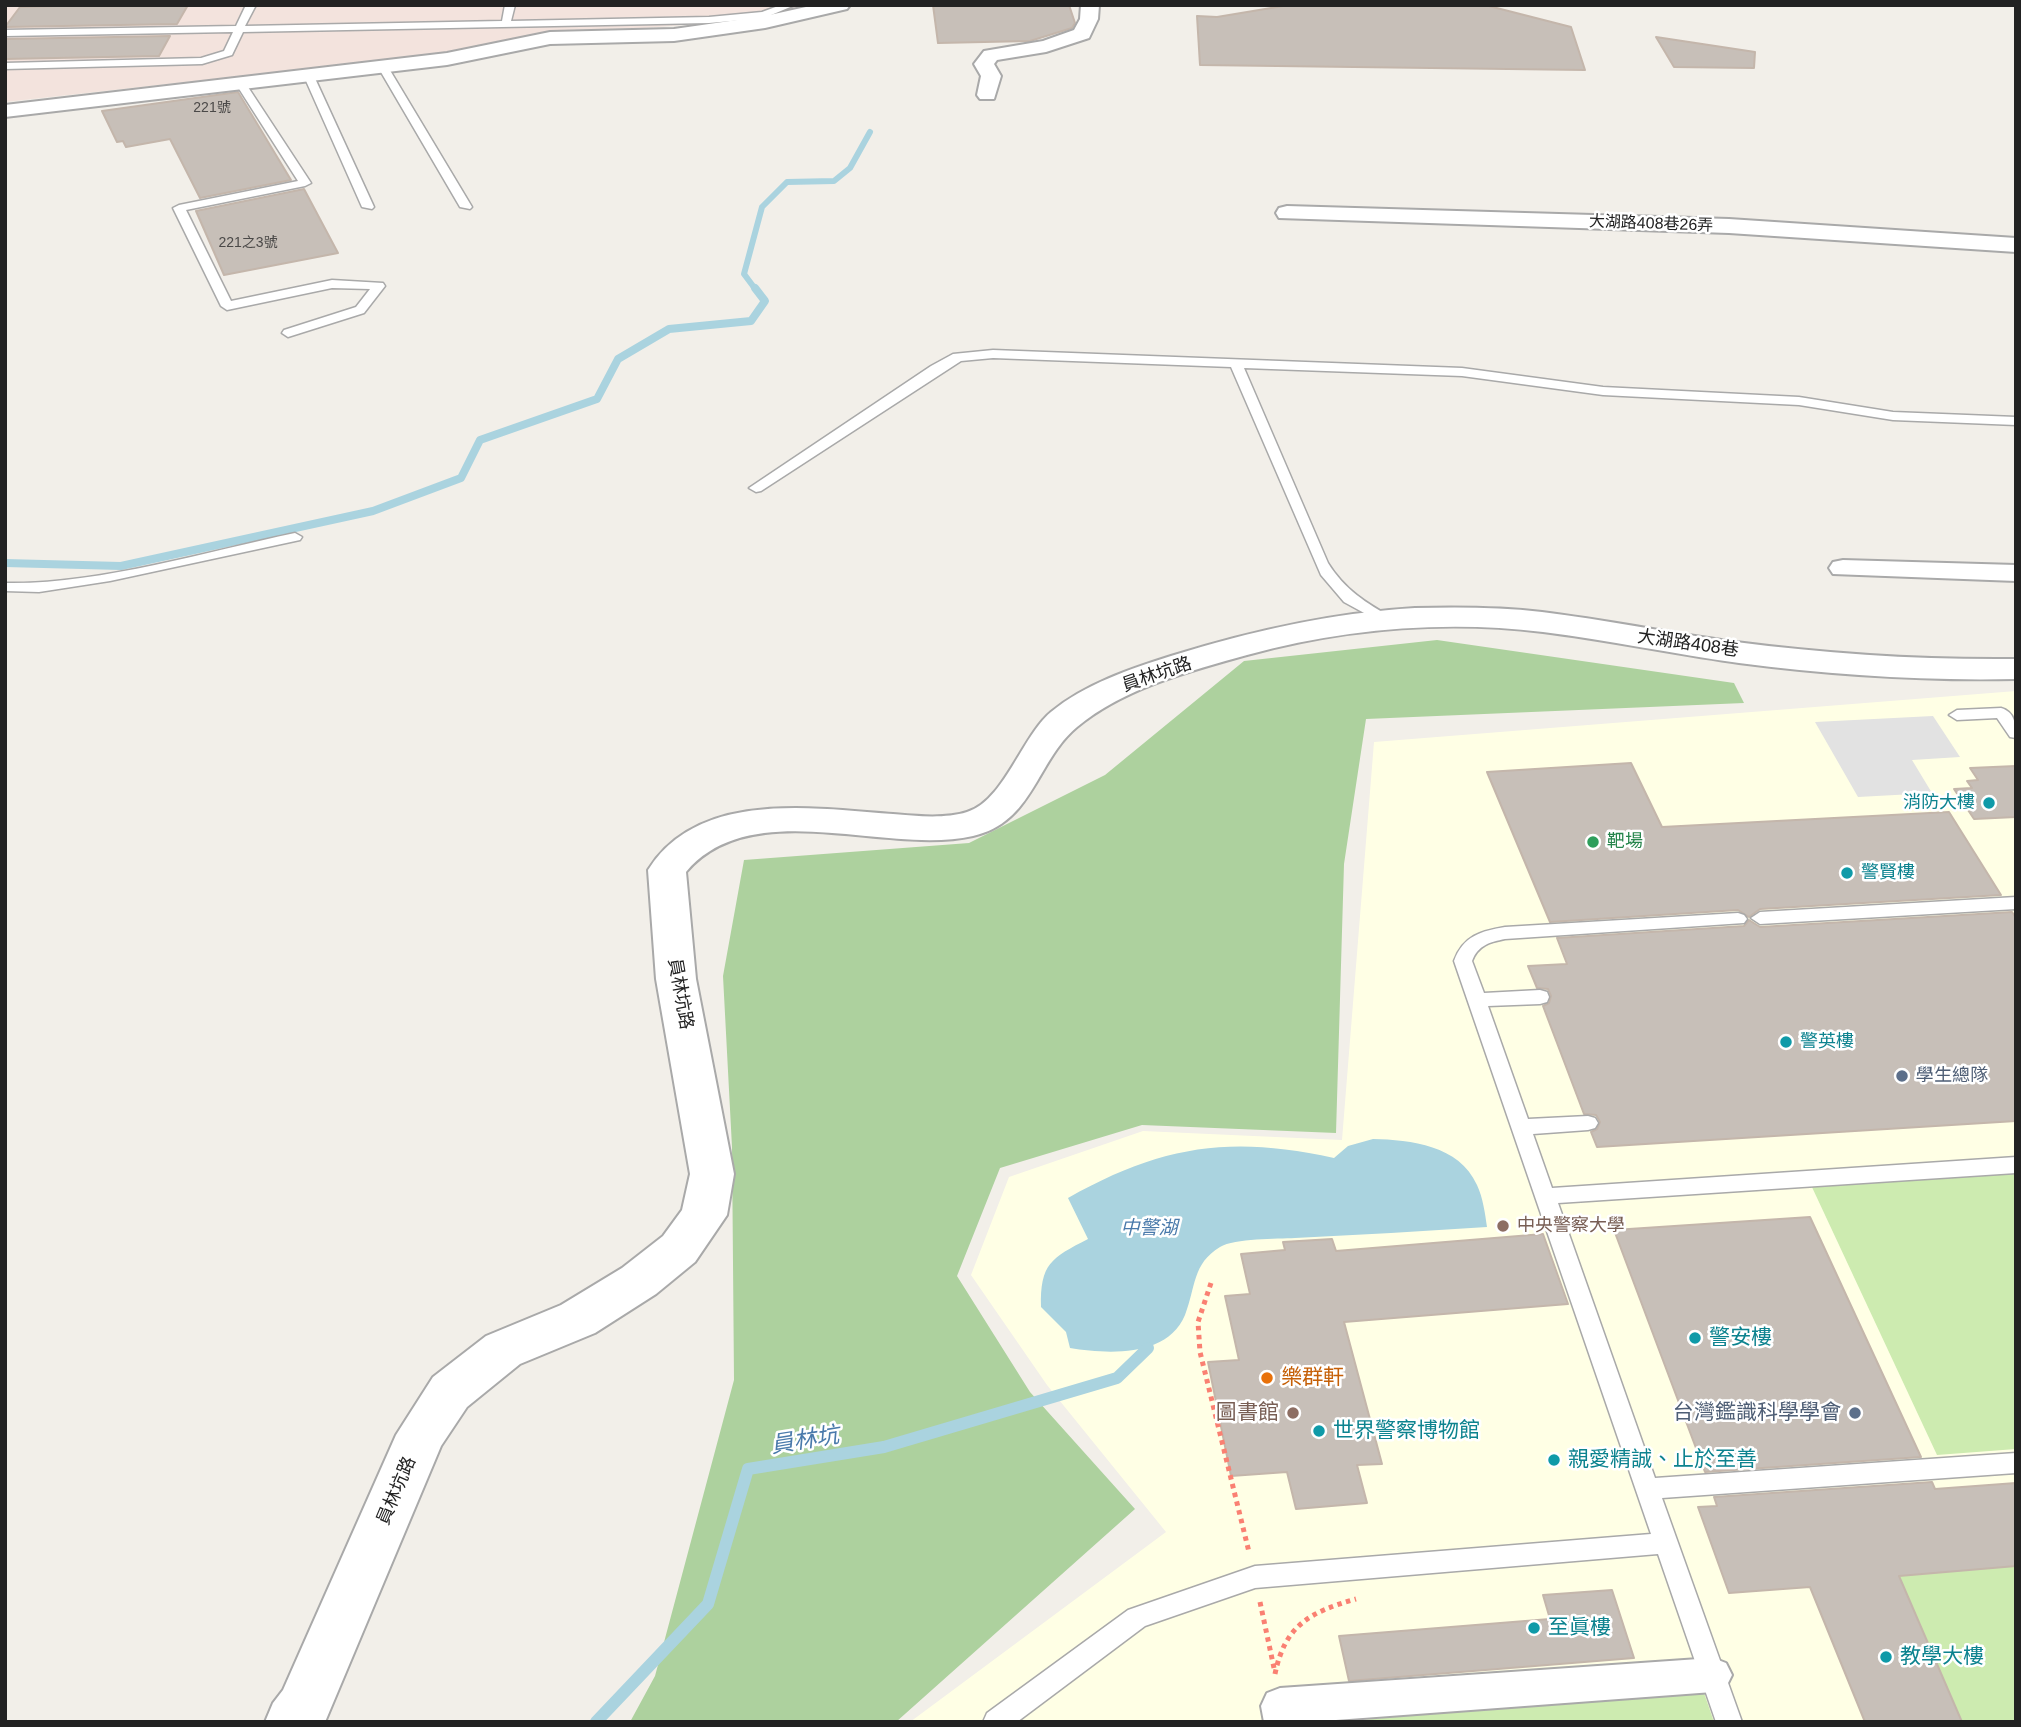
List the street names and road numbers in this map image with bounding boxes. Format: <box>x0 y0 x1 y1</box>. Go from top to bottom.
street label: 大湖路408巷26弄 <box>1588 212 1714 236</box>
street label: 大湖路408巷 <box>1636 626 1740 662</box>
street label: 員林坑路 <box>1119 653 1195 697</box>
street label: 員林坑路 <box>663 957 697 1031</box>
street label: 員林坑路 <box>373 1454 421 1528</box>

